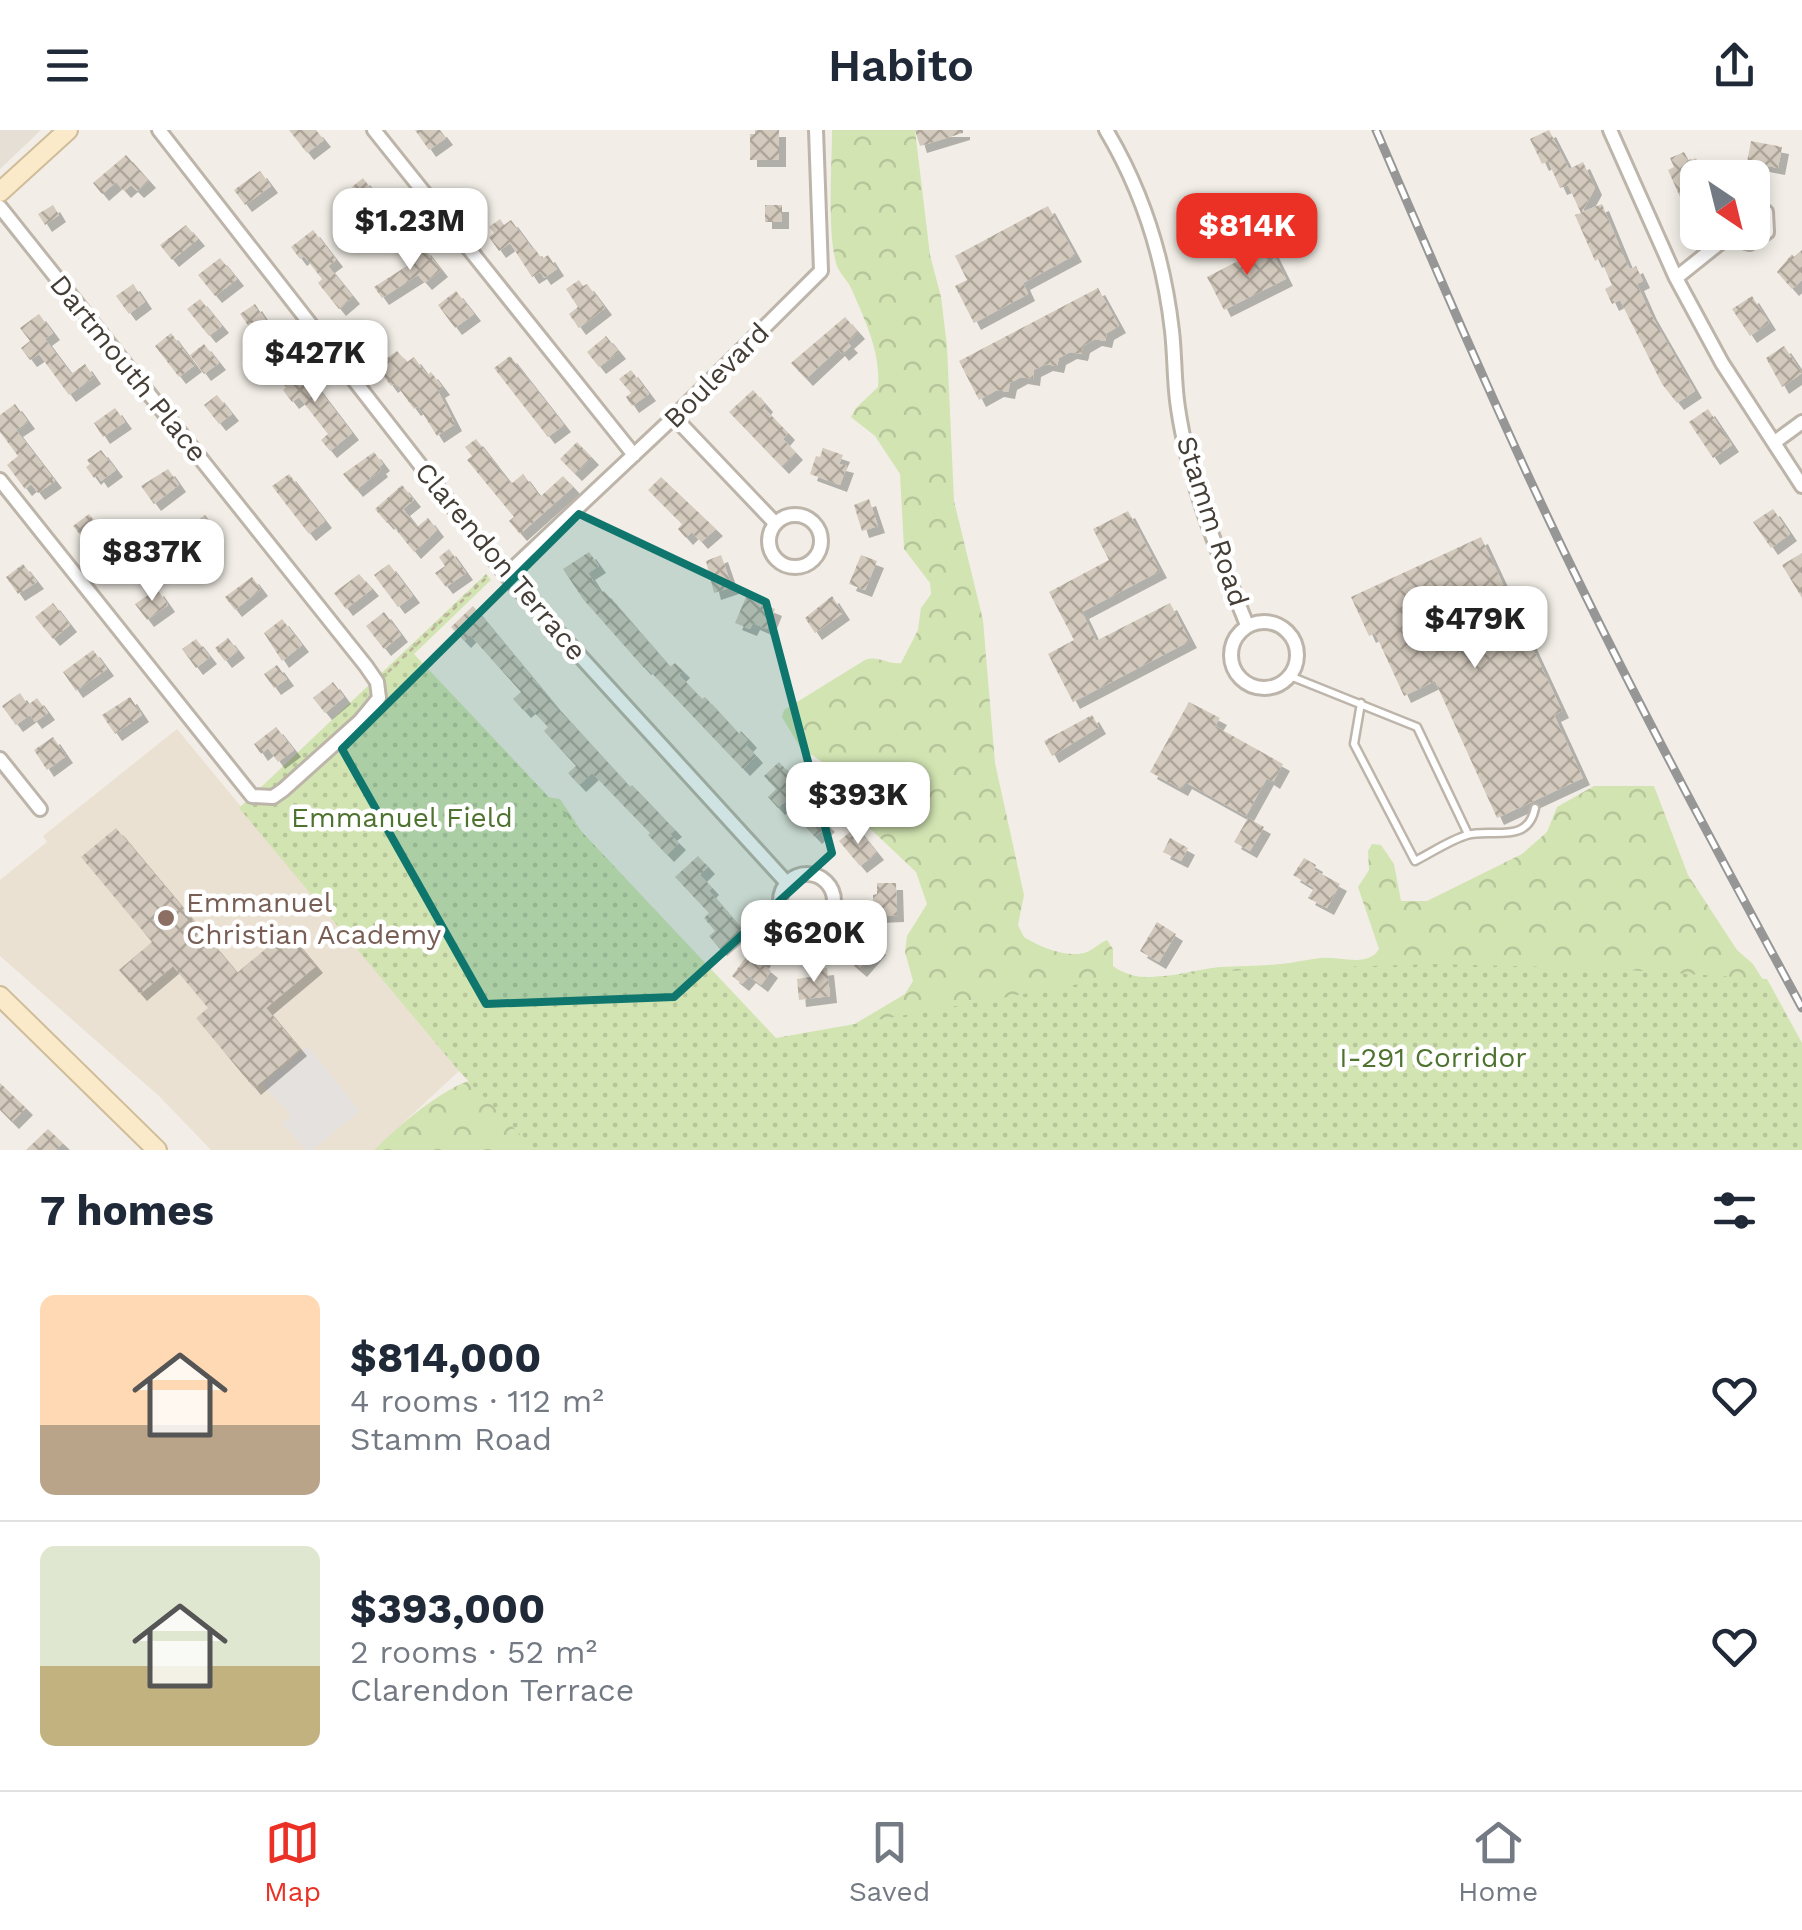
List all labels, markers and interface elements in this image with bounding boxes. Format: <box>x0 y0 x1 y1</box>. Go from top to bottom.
icon: menu <box>40 38 95 93</box>
icon: share <box>1707 38 1762 93</box>
text: Habito <box>828 39 974 92</box>
north arrow <box>1680 160 1770 250</box>
map controls <box>1680 160 1770 250</box>
pin: $1.23M <box>329 188 491 273</box>
pin: $814K <box>1177 193 1317 278</box>
text: $1.23M <box>355 201 465 239</box>
text: $814K <box>1198 206 1296 244</box>
street label: Dartmouth Place <box>43 268 214 468</box>
street label: Boulevard <box>657 316 776 435</box>
pin: $427K <box>245 320 385 405</box>
text: $427K <box>265 333 365 371</box>
street label: Stamm Road <box>1170 432 1256 610</box>
street label: Clarendon Terrace <box>408 455 593 667</box>
pin: $837K <box>82 519 222 604</box>
text: $837K <box>102 532 202 570</box>
pin: $479K <box>1405 586 1545 671</box>
text: $479K <box>1425 599 1525 637</box>
pin: $393K <box>788 762 928 847</box>
text: $393K <box>808 775 908 813</box>
park label: Emmanuel Field <box>291 801 513 834</box>
place label: Emmanuel Christian Academy <box>186 886 442 951</box>
pin: $620K <box>744 900 884 985</box>
marker: Emmanuel Christian Academy <box>155 907 177 929</box>
text: $620K <box>763 913 865 951</box>
park label: I-291 Corridor <box>1339 1041 1527 1074</box>
icon: filters <box>1707 1183 1762 1238</box>
text: 7 homes <box>40 1186 214 1235</box>
text: $814,000 <box>350 1333 541 1382</box>
icon: home <box>120 1335 240 1455</box>
icon: heart <box>1707 1368 1762 1423</box>
text: 4 rooms · 112 m² <box>350 1382 604 1420</box>
text: Stamm Road <box>350 1420 552 1458</box>
text: $393,000 <box>350 1584 545 1633</box>
icon: home <box>120 1586 240 1706</box>
icon: heart <box>1707 1619 1762 1674</box>
text: 2 rooms · 52 m² <box>350 1633 597 1671</box>
text: Clarendon Terrace <box>350 1671 634 1709</box>
tab: Map <box>264 1815 321 1908</box>
tab: Saved <box>849 1815 930 1908</box>
tab: Home <box>1458 1815 1538 1908</box>

